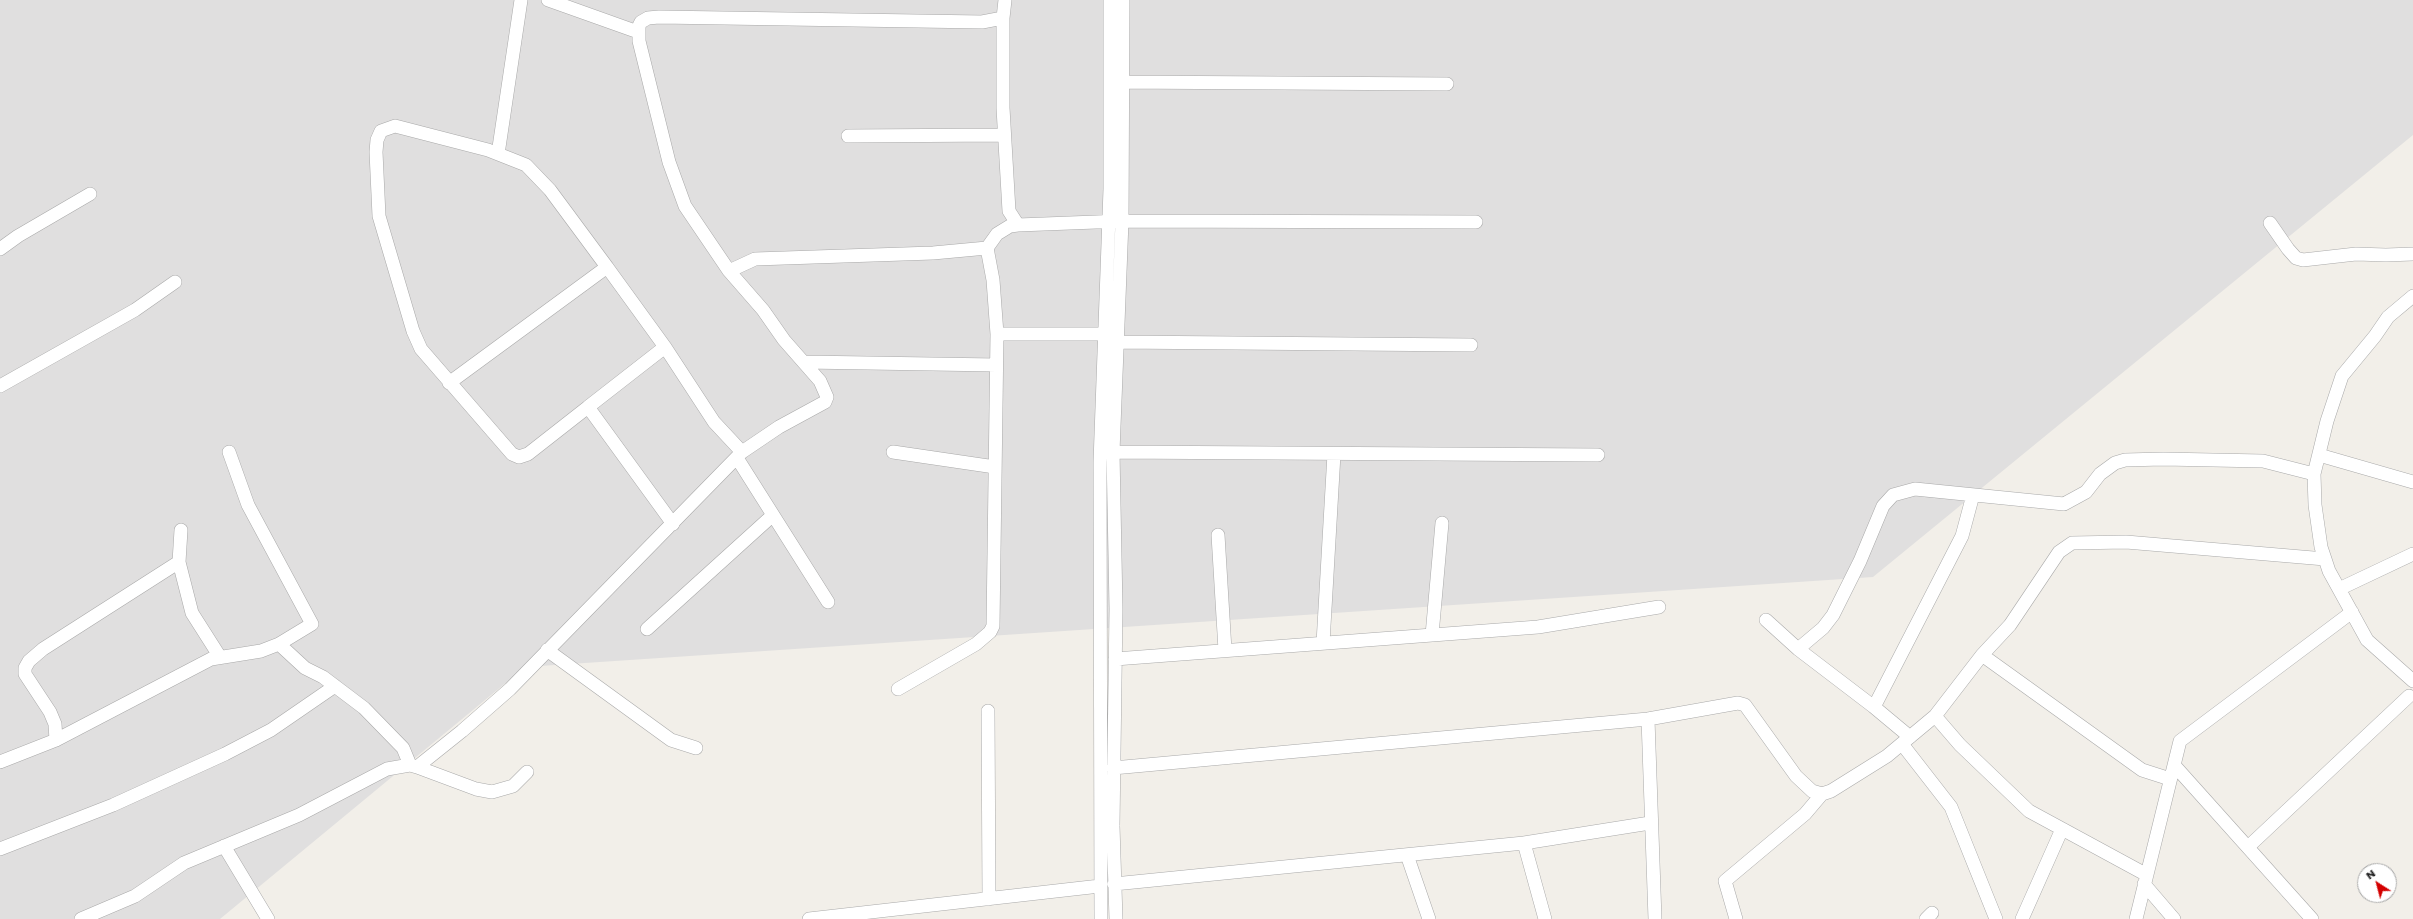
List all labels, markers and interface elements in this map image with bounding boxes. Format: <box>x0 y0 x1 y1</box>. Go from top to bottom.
north arrow <box>2357 863 2397 903</box>
text: N <box>2362 865 2379 883</box>

